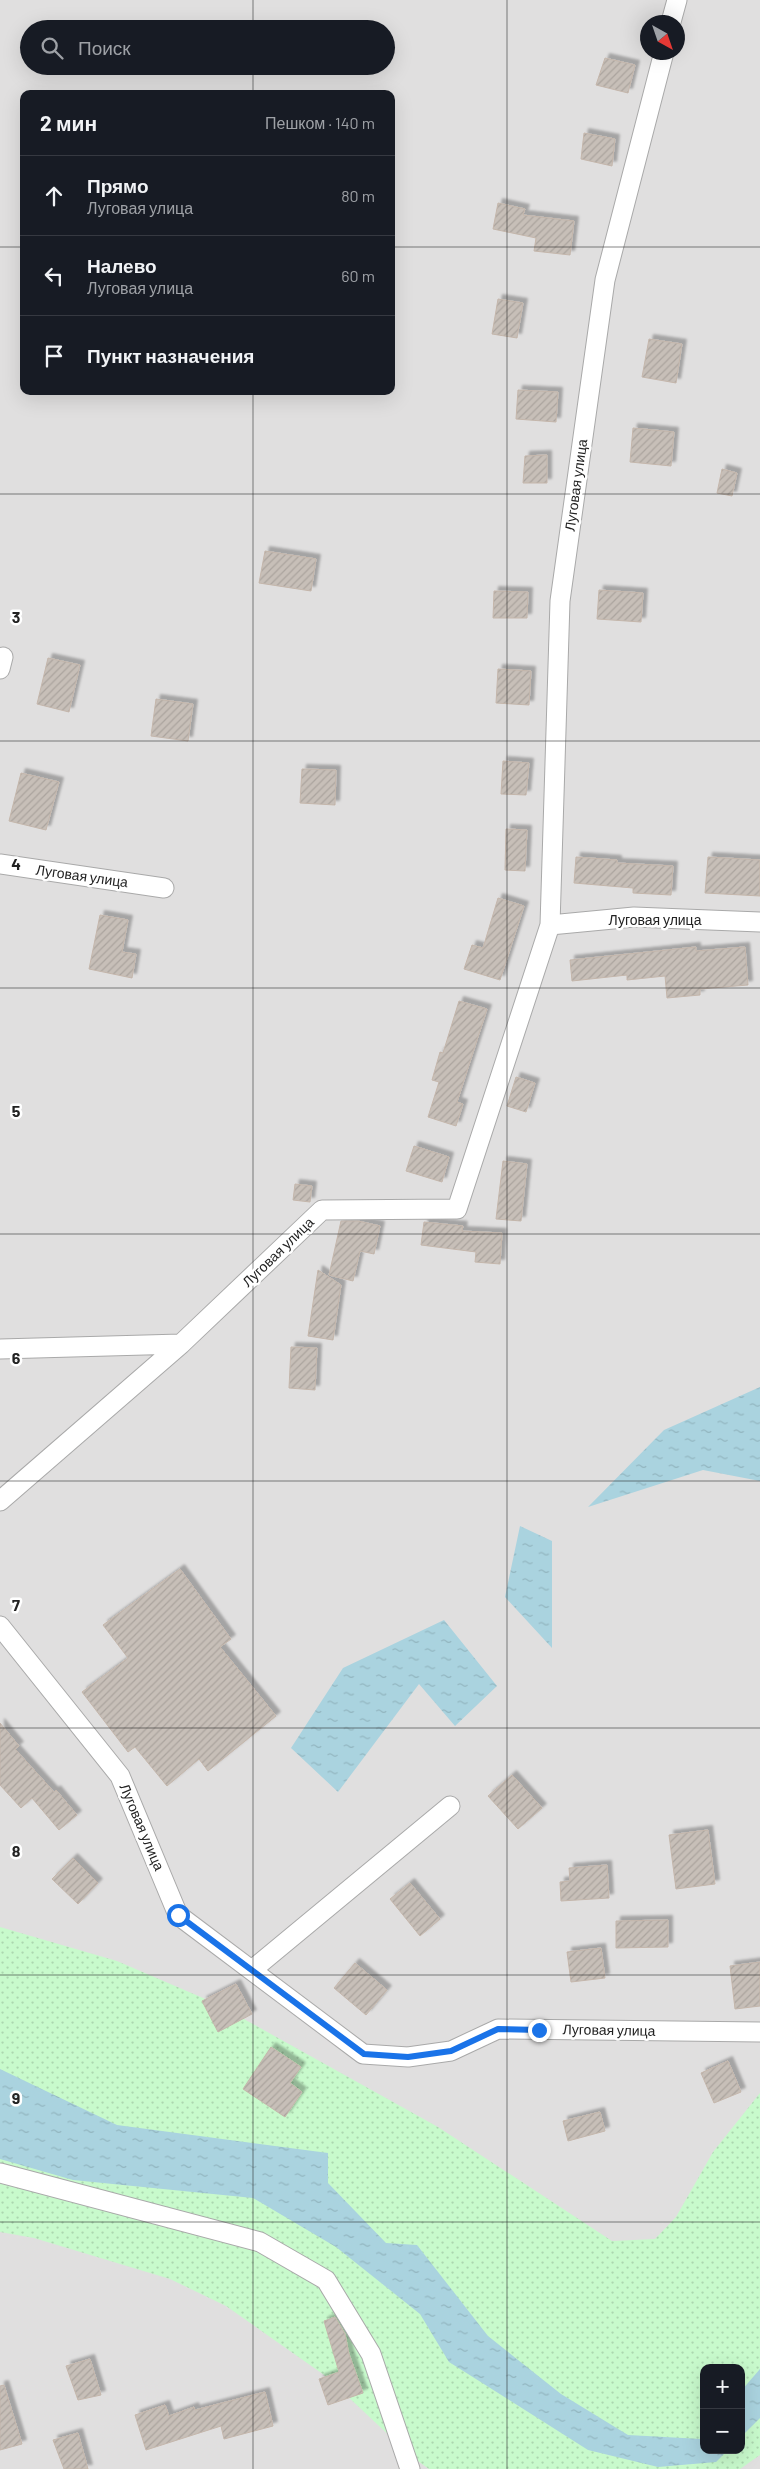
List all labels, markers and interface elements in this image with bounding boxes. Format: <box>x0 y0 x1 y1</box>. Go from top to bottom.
north arrow <box>640 15 685 60</box>
search box <box>20 20 395 75</box>
icon: search <box>38 34 66 62</box>
text: Поиск <box>78 36 131 59</box>
text: 2 мин <box>40 110 97 135</box>
text: Пешком · 140 m <box>265 113 375 132</box>
text: Прямо <box>87 174 149 197</box>
icon: ahead <box>40 182 68 210</box>
text: 80 m <box>341 186 375 205</box>
text: Луговая улица <box>87 198 193 217</box>
text: Налево <box>87 254 157 277</box>
icon: left <box>40 262 68 290</box>
text: 60 m <box>341 266 375 285</box>
text: Луговая улица <box>87 278 193 297</box>
icon: arrive <box>40 342 68 370</box>
text: Пункт назначения <box>87 344 254 367</box>
street label: Луговая улица <box>561 438 590 532</box>
text: 3 <box>12 607 20 626</box>
text: 4 <box>11 854 21 873</box>
street label: Луговая улица <box>35 861 129 890</box>
street label: Луговая улица <box>609 911 702 928</box>
text: 5 <box>12 1101 21 1120</box>
street label: Луговая улица <box>238 1213 317 1290</box>
text: 6 <box>12 1348 21 1367</box>
text: 7 <box>12 1595 20 1614</box>
street label: Луговая улица <box>116 1781 169 1873</box>
text: 8 <box>12 1841 21 1860</box>
route start <box>167 1904 190 1927</box>
route end <box>528 2019 551 2042</box>
street label: Луговая улица <box>562 2020 656 2039</box>
text: 9 <box>12 2088 20 2107</box>
map controls <box>700 2364 745 2454</box>
button: + <box>700 2364 745 2409</box>
button: − <box>700 2409 745 2454</box>

